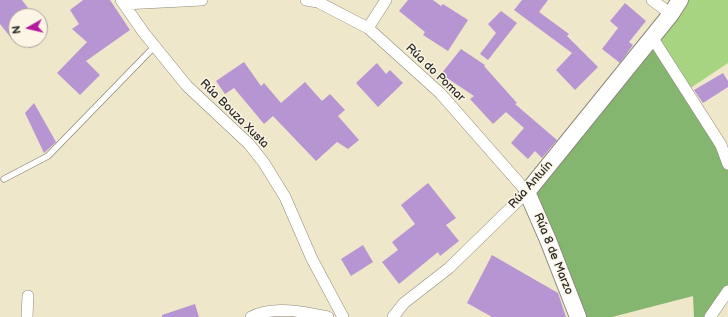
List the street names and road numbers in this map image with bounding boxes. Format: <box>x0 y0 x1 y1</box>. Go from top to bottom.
street label: Rúa do Pomar <box>402 41 468 105</box>
street label: Rúa Bouza Xusta <box>196 76 272 152</box>
street label: Rúa Antuín <box>506 158 556 212</box>
street label: Rúa 8 de Marzo <box>530 211 576 297</box>

